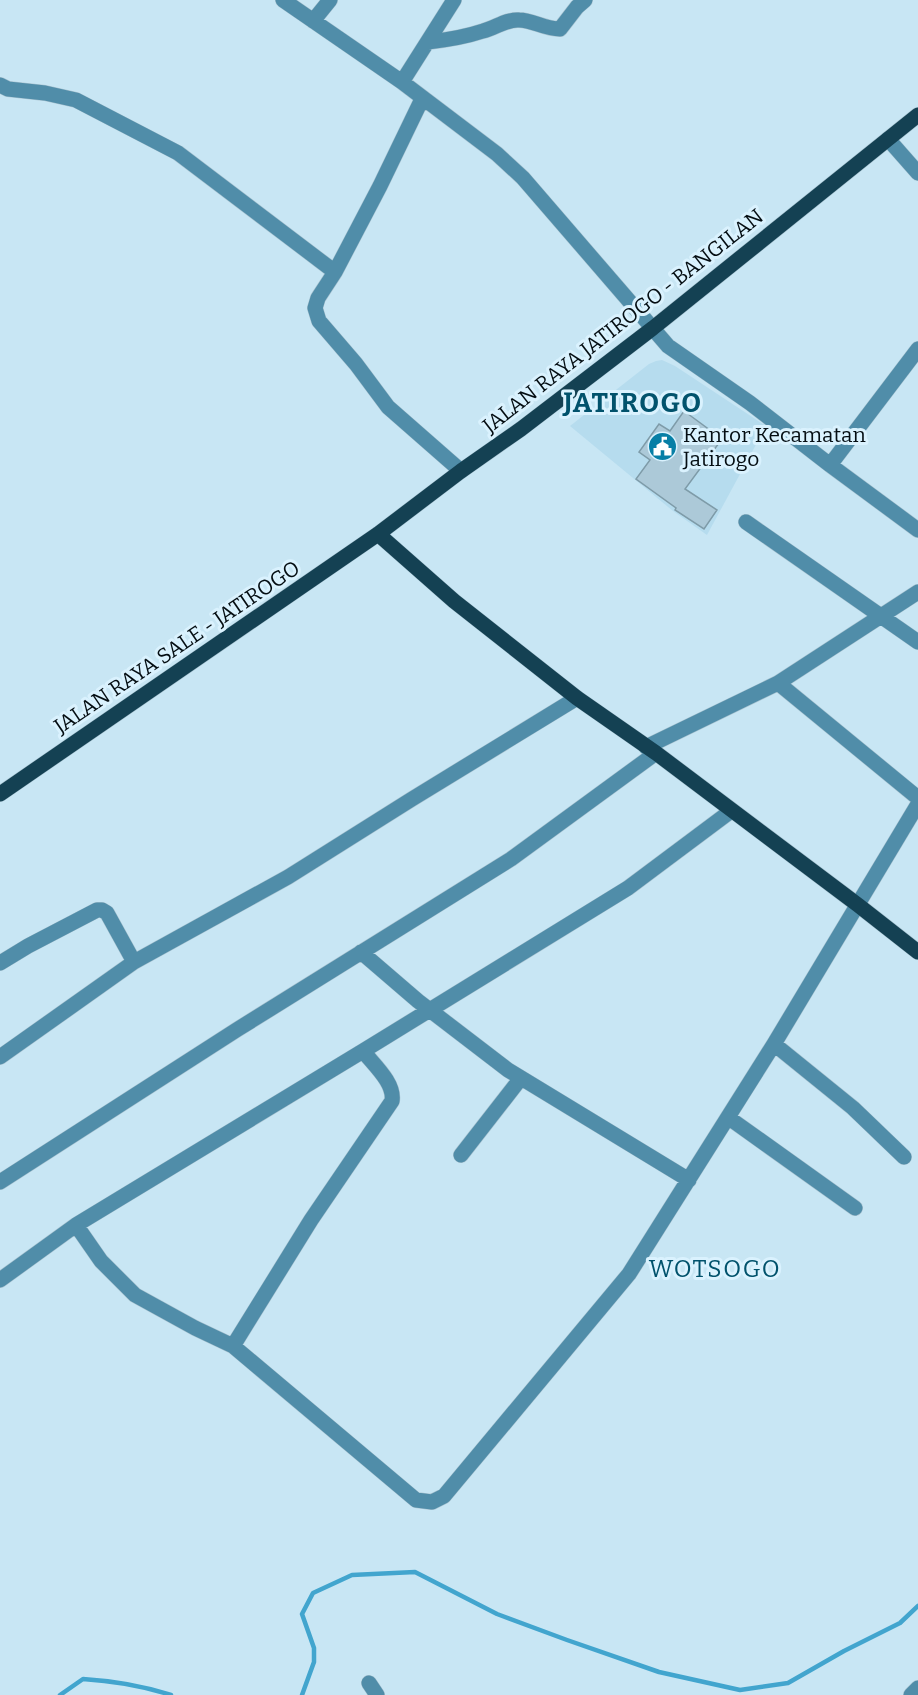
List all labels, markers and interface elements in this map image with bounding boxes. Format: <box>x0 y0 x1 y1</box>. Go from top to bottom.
street label: JALAN RAYA JATIROGO - BANGILAN <box>478 204 768 438</box>
district label: JATIROGO <box>563 387 703 419</box>
place label: Kantor Kecamatan Jatirogo <box>682 422 866 472</box>
public building icon: Kantor Kecamatan Jatirogo <box>646 431 678 463</box>
street label: JALAN RAYA SALE - JATIROGO <box>48 555 305 740</box>
district label: WOTSOGO <box>649 1255 781 1283</box>

